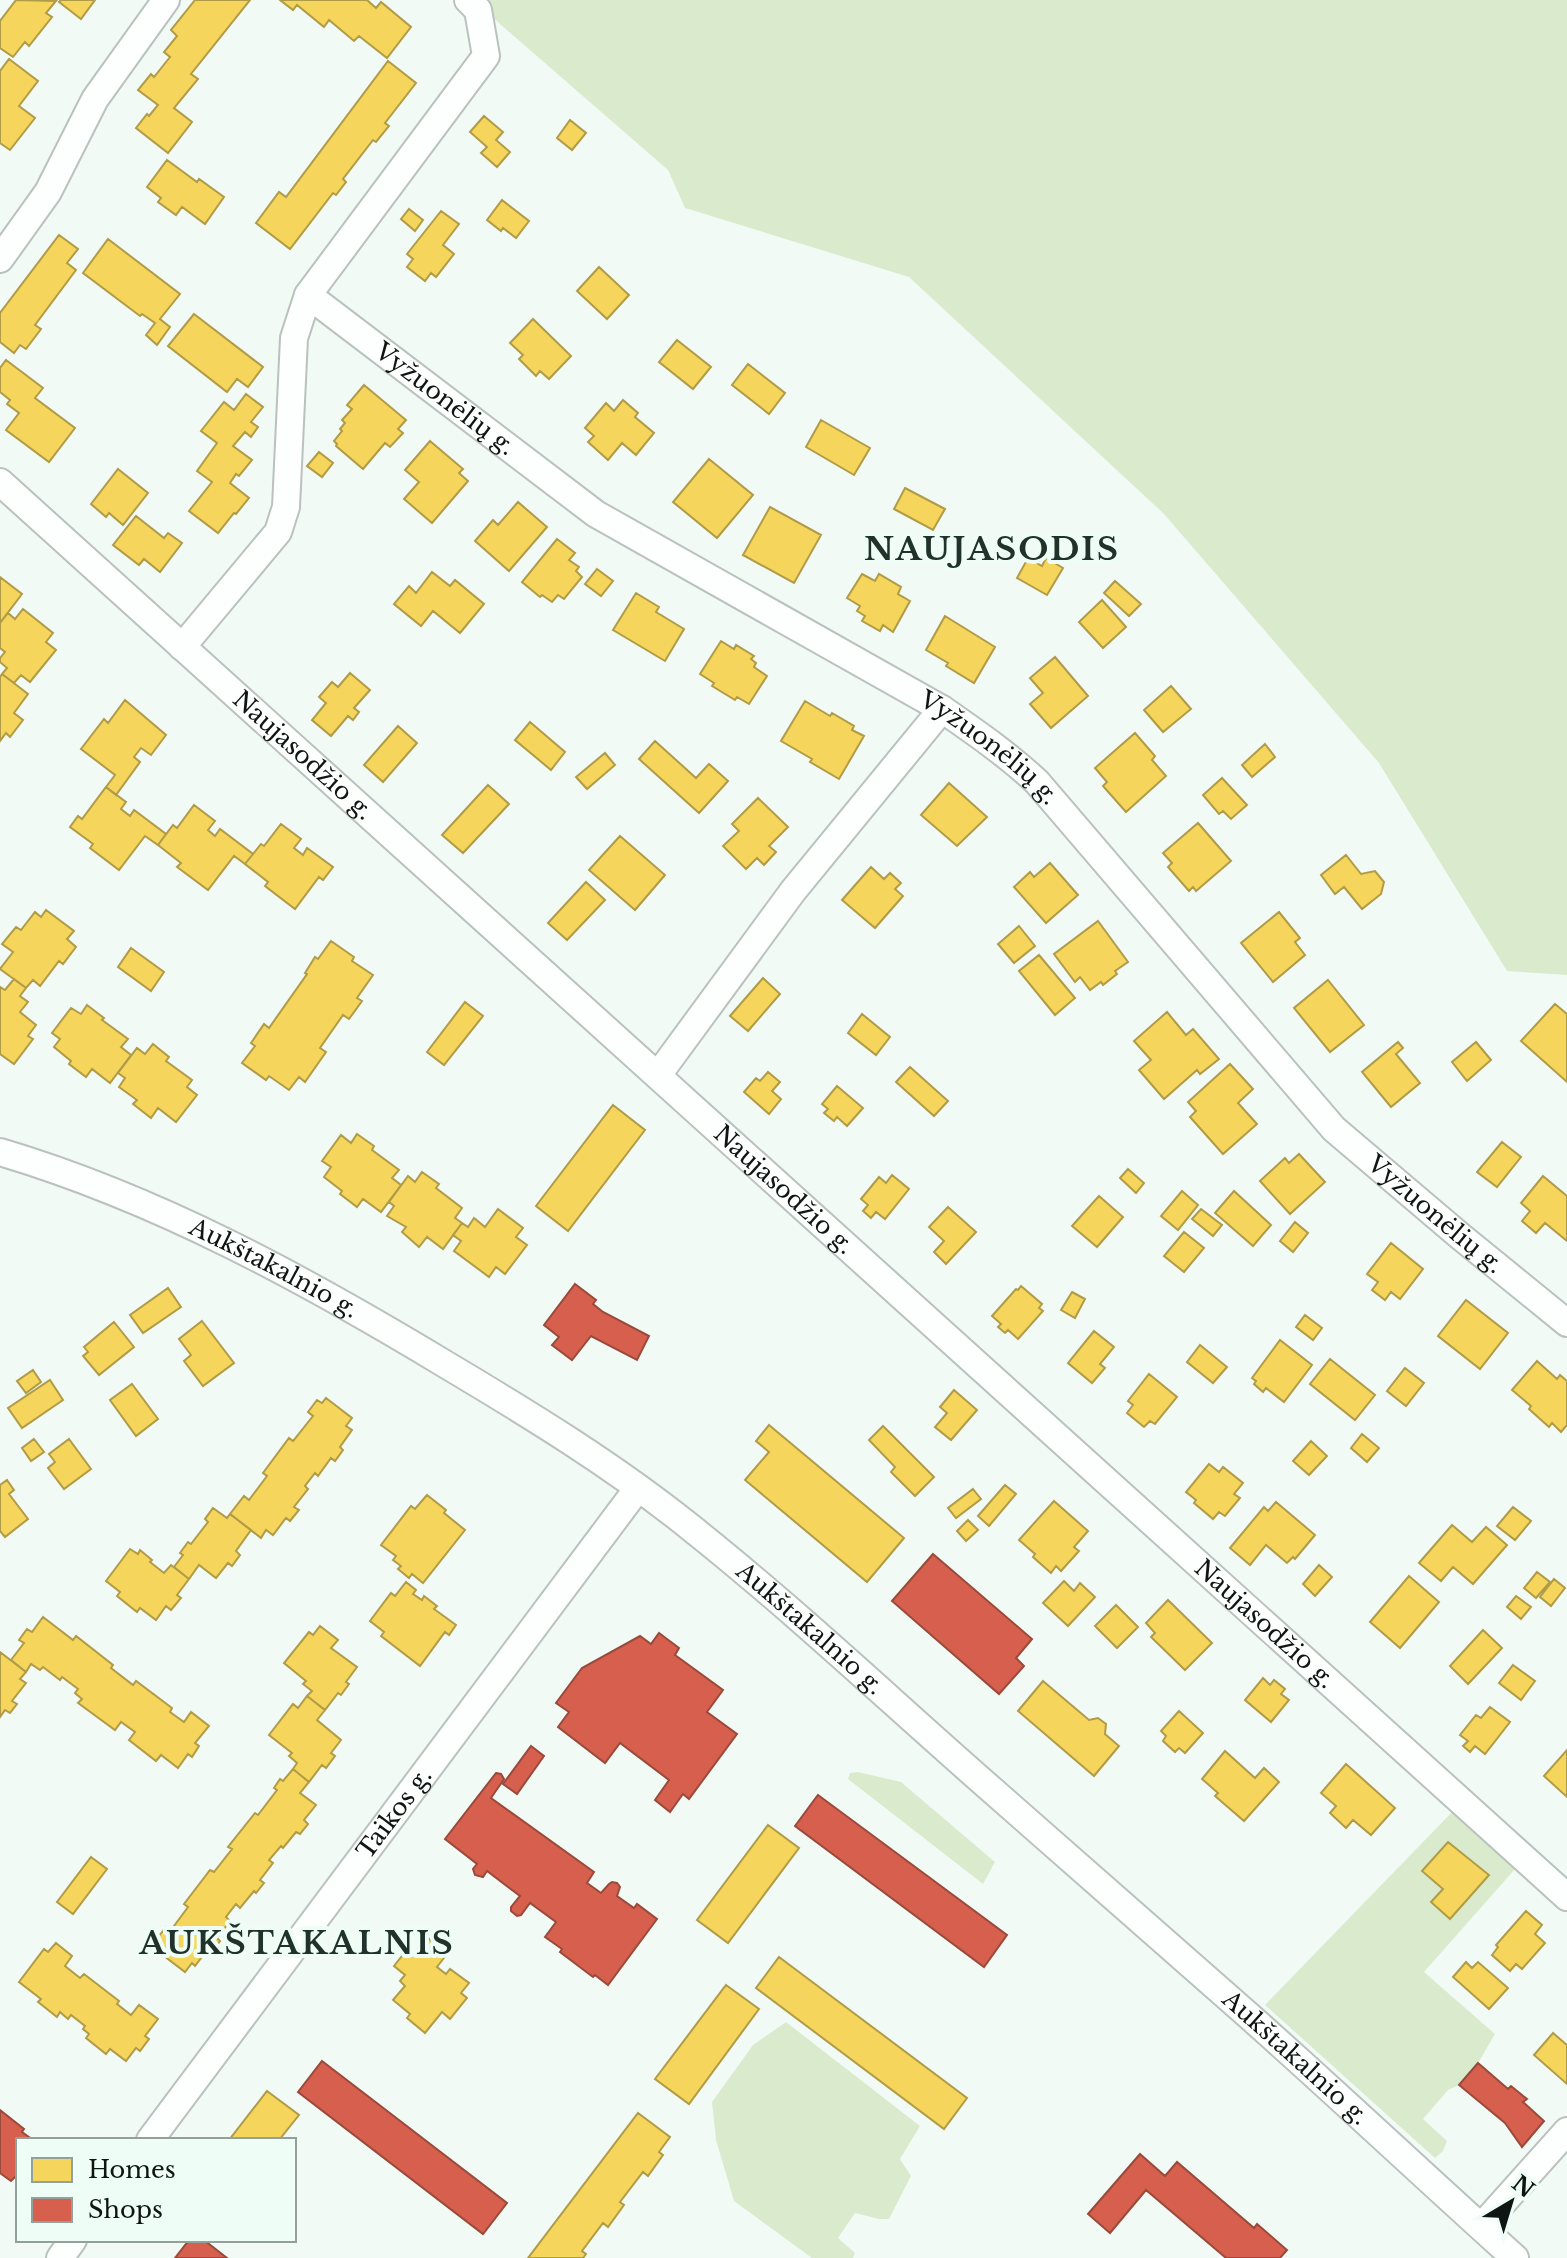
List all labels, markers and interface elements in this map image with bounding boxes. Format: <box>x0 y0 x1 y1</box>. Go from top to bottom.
street label: Vyžuonėlių g. <box>369 336 521 461</box>
district label: NAUJASODIS <box>864 529 1120 569</box>
street label: Naujasodžio g. <box>227 684 379 826</box>
street label: Vyžuonėlių g. <box>914 684 1065 810</box>
street label: Naujasodžio g. <box>708 1119 860 1260</box>
street label: Vyžuonėlių g. <box>1361 1148 1509 1279</box>
street label: Aukštakalnio g. <box>184 1212 364 1324</box>
street label: Naujasodžio g. <box>1189 1553 1341 1694</box>
street label: Aukštakalnio g. <box>730 1555 890 1701</box>
street label: Taikos g. <box>351 1762 438 1864</box>
district label: AUKŠTAKALNIS <box>138 1923 455 1963</box>
street label: Aukštakalnio g. <box>1216 1984 1375 2131</box>
legend <box>16 2138 296 2242</box>
text: Homes <box>88 2155 176 2184</box>
north arrow <box>1471 2162 1551 2242</box>
text: N <box>1507 2170 1540 2204</box>
text: Shops <box>88 2195 163 2224</box>

